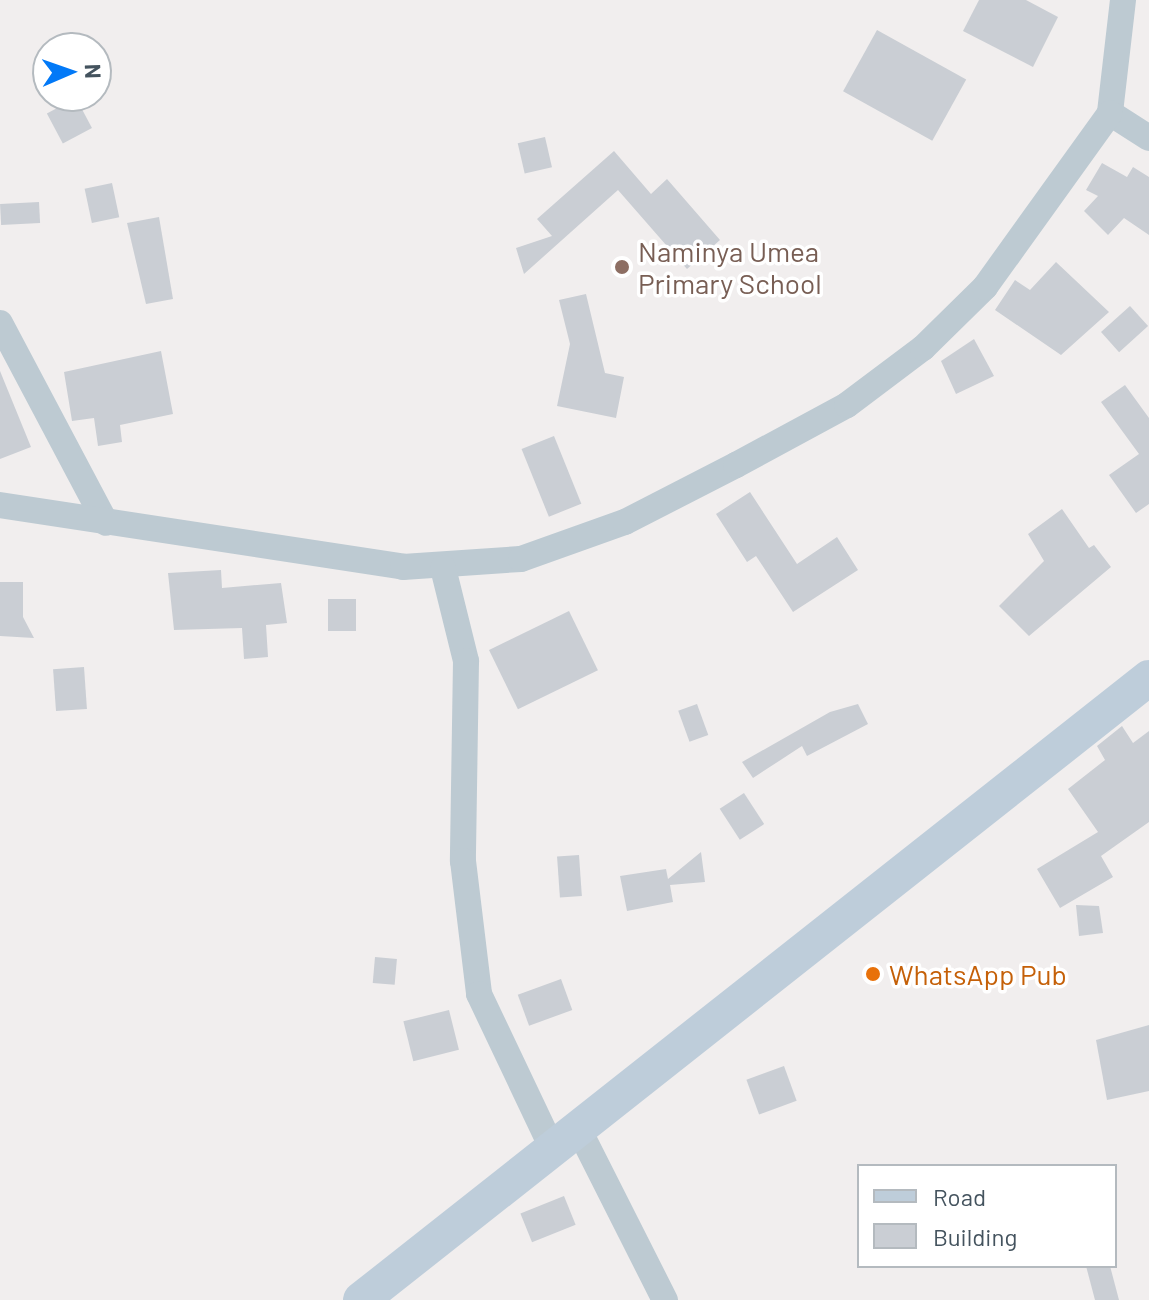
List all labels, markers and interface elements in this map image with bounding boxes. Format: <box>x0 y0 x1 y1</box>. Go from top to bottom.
north arrow <box>32 32 112 112</box>
text: N <box>81 63 107 79</box>
place label: Naminya Umea Primary School <box>638 234 822 300</box>
marker: Naminya Umea Primary School <box>613 258 631 276</box>
place label: WhatsApp Pub <box>889 957 1067 991</box>
marker: WhatsApp Pub <box>864 965 882 983</box>
legend <box>857 1164 1117 1268</box>
text: Road <box>933 1182 986 1211</box>
text: Building <box>933 1222 1017 1251</box>

